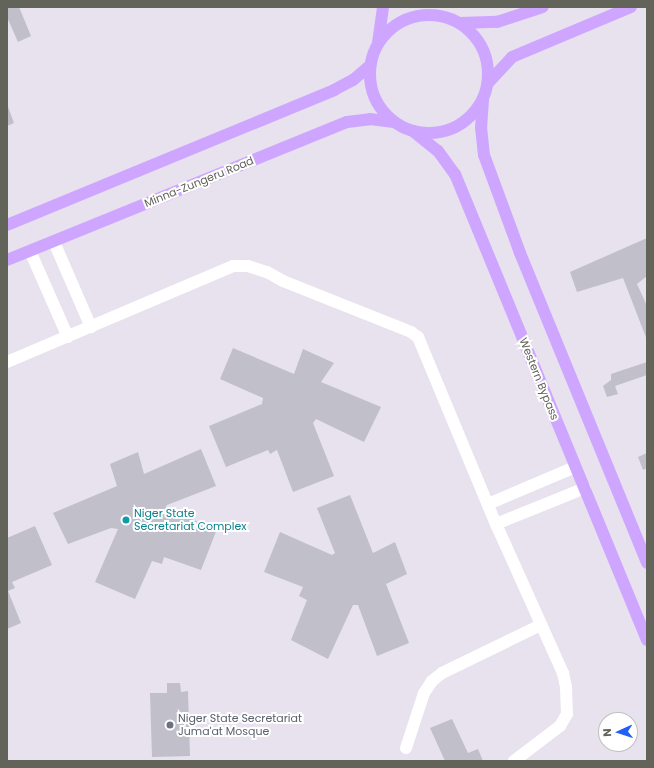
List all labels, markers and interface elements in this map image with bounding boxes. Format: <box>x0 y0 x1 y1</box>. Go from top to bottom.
street label: Minna-Zungeru Road <box>142 154 256 210</box>
street label: Western Bypass <box>516 336 562 422</box>
place label: Niger State Secretariat Complex <box>134 507 247 533</box>
marker: Niger State Secretariat Complex <box>121 515 131 525</box>
place label: Niger State Secretariat Juma'at Mosque <box>178 712 302 738</box>
north arrow <box>598 712 638 752</box>
marker: Niger State Secretariat Juma'at Mosque <box>165 720 175 730</box>
text: N <box>599 728 615 737</box>

